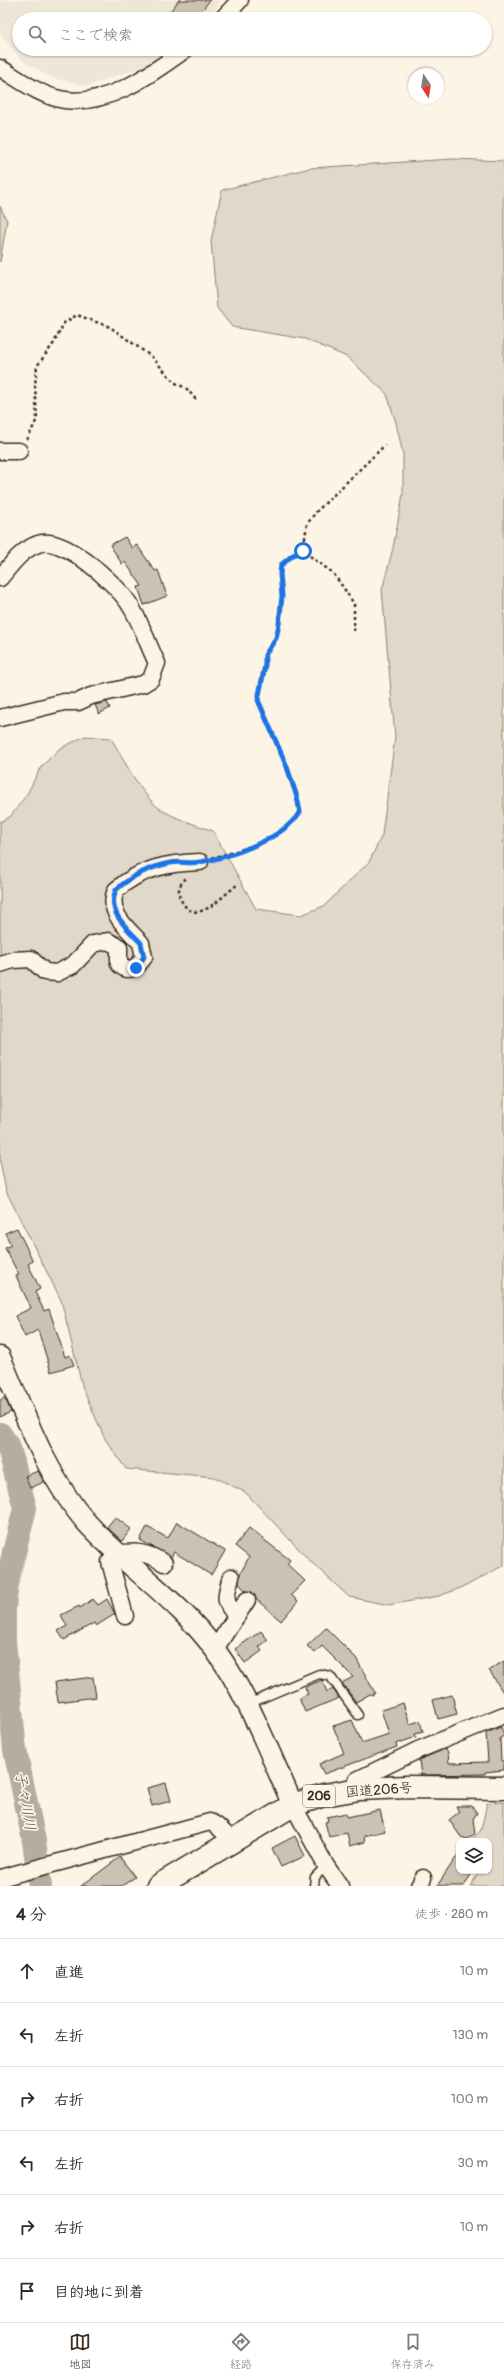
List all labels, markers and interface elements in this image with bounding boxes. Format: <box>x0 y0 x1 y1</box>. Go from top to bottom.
search box <box>12 12 492 56</box>
icon: search <box>26 23 48 45</box>
text: ここで検索 <box>58 26 133 45</box>
north arrow <box>408 68 444 104</box>
route start <box>294 542 312 560</box>
route end <box>127 959 145 977</box>
water label: 子々川川 <box>10 1770 40 1832</box>
street label: 国道206号 <box>345 1779 413 1801</box>
road number: 206 <box>303 1785 335 1807</box>
map controls <box>456 1838 492 1874</box>
button: layers <box>456 1838 492 1874</box>
text: 4 分 <box>16 1904 47 1925</box>
text: 徒歩 · 280 m <box>415 1906 488 1922</box>
icon: ahead <box>16 1960 38 1982</box>
text: 直進 <box>54 1963 84 1982</box>
text: 10 m <box>460 1963 488 1979</box>
icon: left <box>16 2024 38 2046</box>
text: 左折 <box>54 2027 84 2046</box>
text: 130 m <box>452 2027 488 2043</box>
icon: right <box>16 2088 38 2110</box>
text: 右折 <box>54 2091 84 2110</box>
text: 100 m <box>451 2091 488 2107</box>
icon: left <box>16 2152 38 2174</box>
text: 左折 <box>54 2155 84 2174</box>
text: 30 m <box>458 2155 488 2171</box>
icon: right <box>16 2216 38 2238</box>
text: 右折 <box>54 2219 84 2238</box>
text: 10 m <box>460 2219 488 2235</box>
icon: arrive <box>16 2280 38 2302</box>
text: 目的地に到着 <box>54 2283 144 2302</box>
tab: 地図 <box>69 2331 91 2371</box>
tab: 経路 <box>230 2331 252 2371</box>
tab: 保存済み <box>391 2331 435 2371</box>

